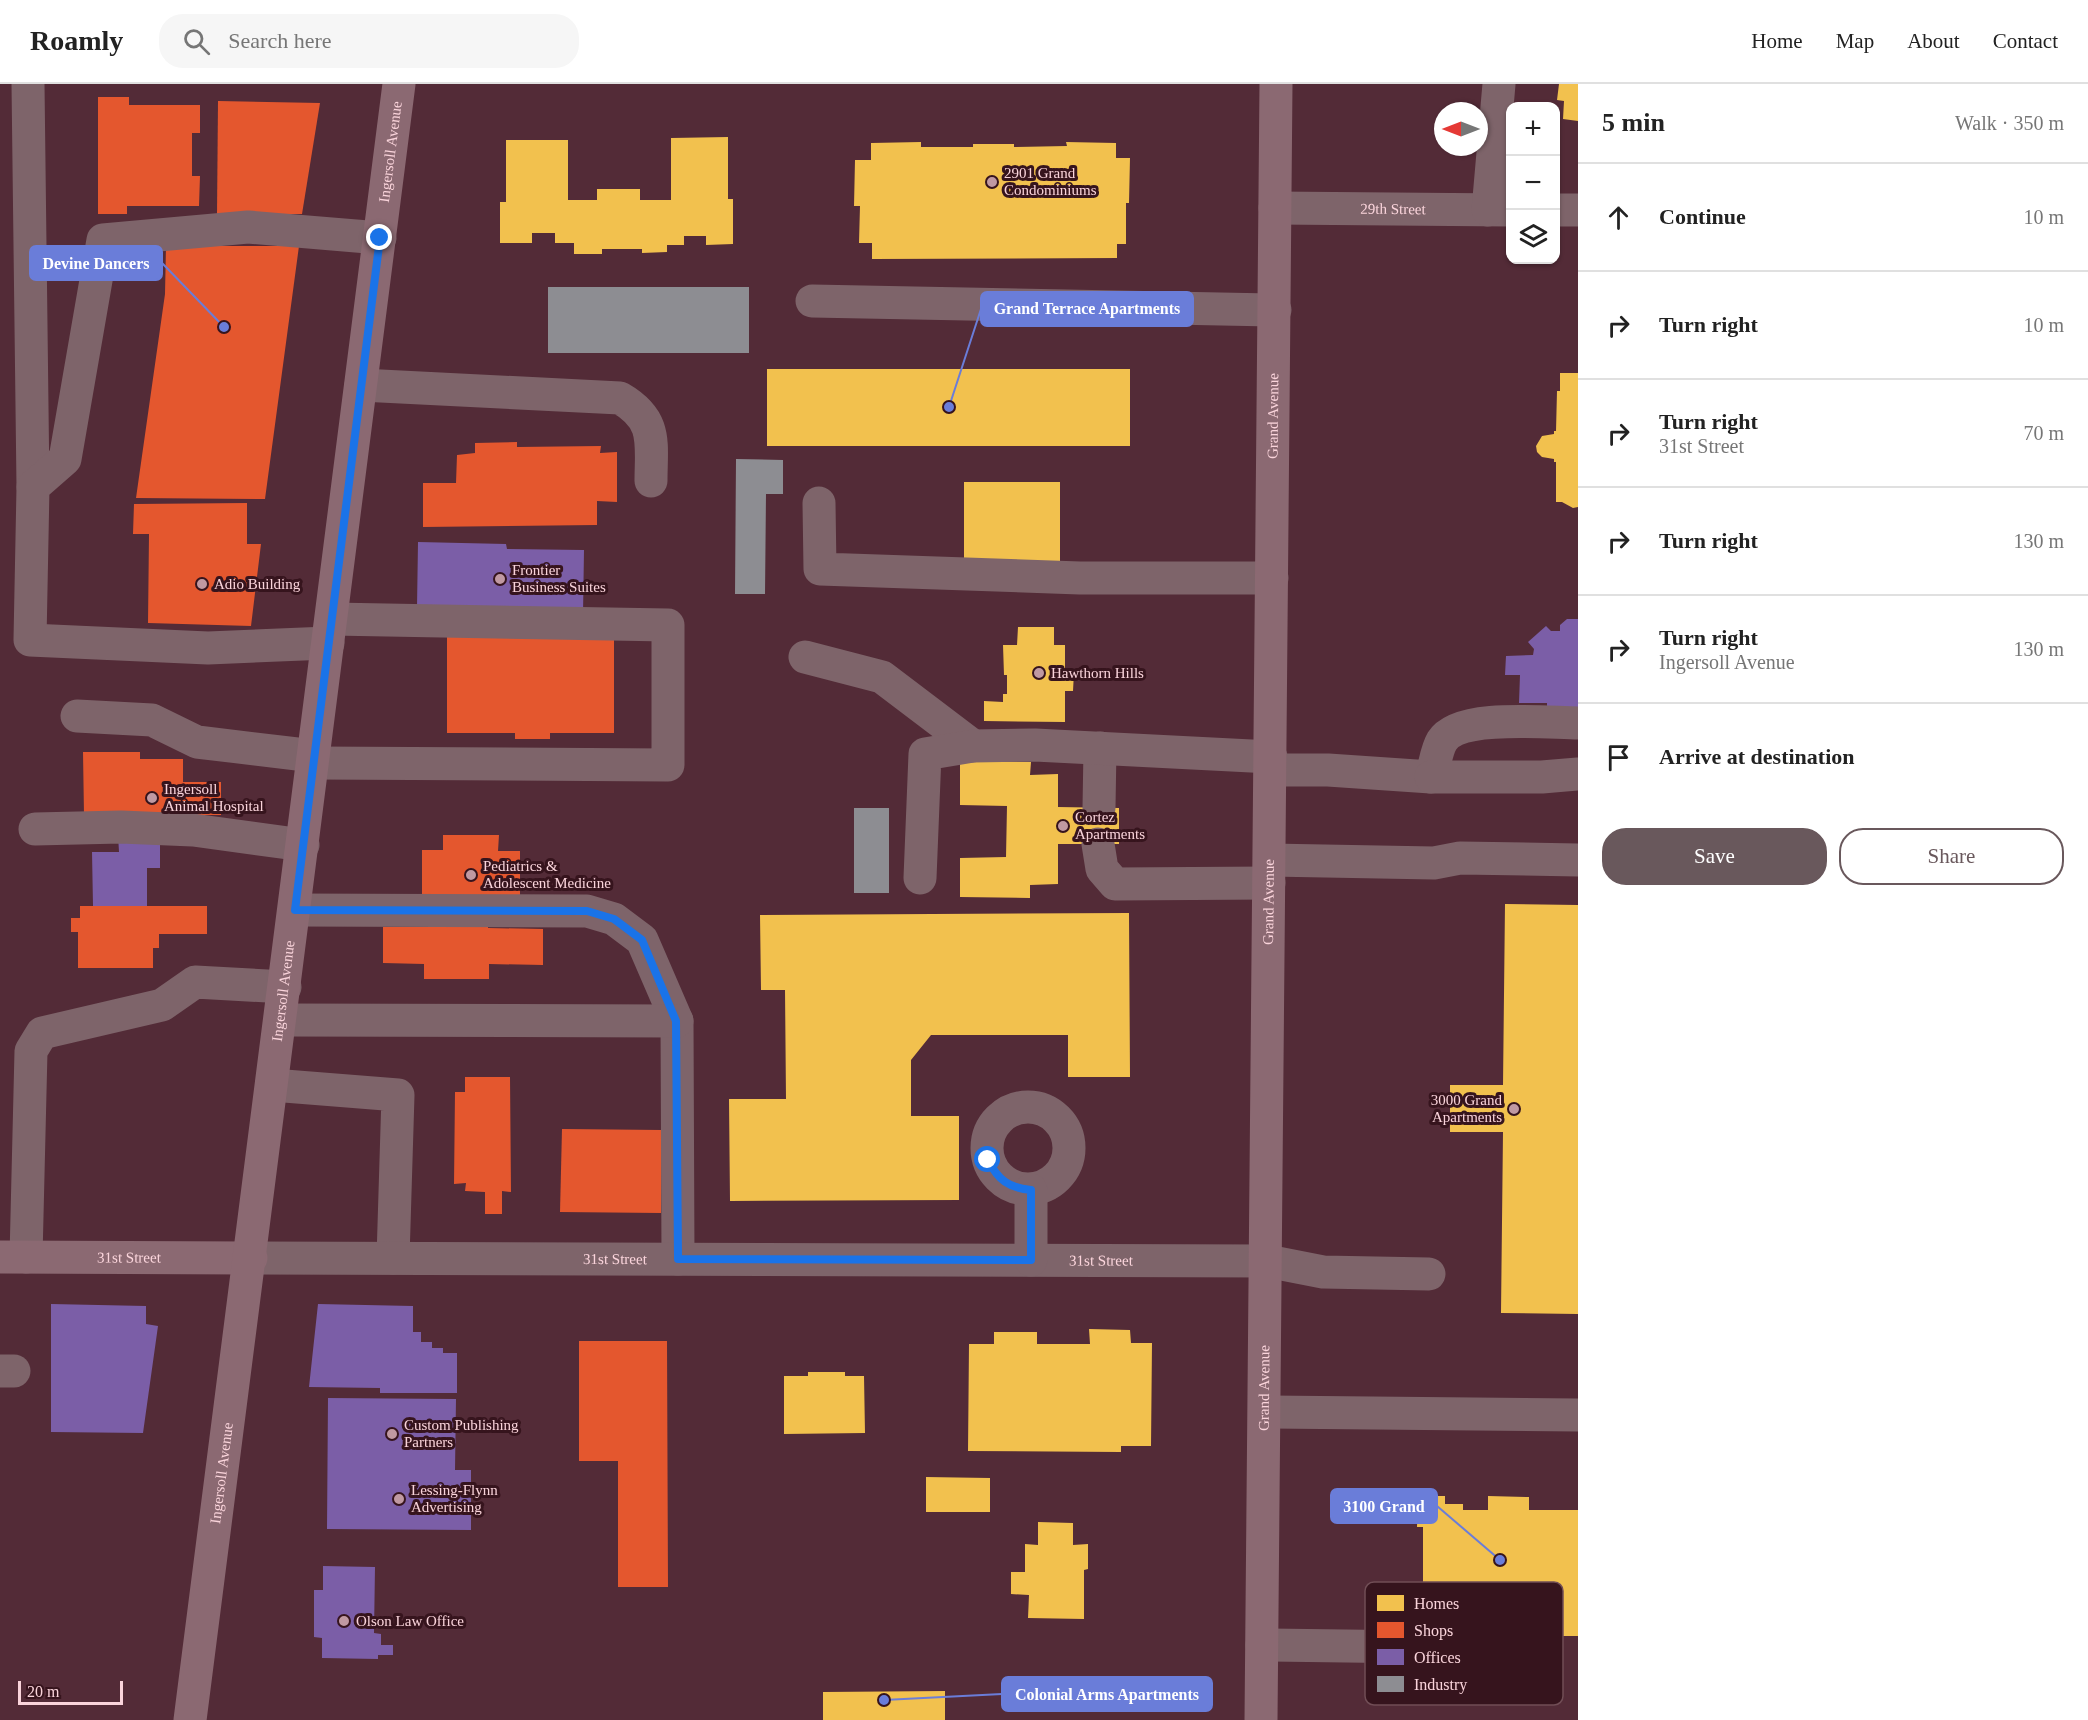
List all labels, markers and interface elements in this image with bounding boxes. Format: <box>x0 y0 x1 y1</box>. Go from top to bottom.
search box <box>159 14 579 68</box>
text: Roamly <box>30 25 123 56</box>
icon: search <box>180 25 213 58</box>
text: Search here <box>228 28 332 53</box>
text: Home <box>1751 29 1803 53</box>
text: Map <box>1836 29 1874 53</box>
text: About <box>1907 29 1960 53</box>
text: Contact <box>1993 29 2058 53</box>
street label: Ingersoll Avenue <box>376 100 405 203</box>
north arrow <box>1434 102 1488 156</box>
map controls <box>1506 102 1560 264</box>
button: + <box>1506 102 1560 156</box>
text: 5 min <box>1602 108 1665 137</box>
text: Walk · 350 m <box>1955 112 2064 134</box>
button: − <box>1506 156 1560 210</box>
place label: 2901 Grand Condominiums <box>1004 165 1097 198</box>
marker: 2901 Grand Condominiums <box>985 175 999 189</box>
street label: 29th Street <box>1360 201 1427 217</box>
icon: ahead <box>1602 201 1635 234</box>
text: Continue <box>1659 204 1746 229</box>
text: 10 m <box>2023 206 2064 228</box>
button: layers <box>1506 210 1560 264</box>
route end <box>366 224 392 250</box>
callout: Devine Dancers <box>30 246 162 280</box>
text: Devine Dancers <box>42 255 150 272</box>
callout: Grand Terrace Apartments <box>981 292 1193 326</box>
text: Grand Terrace Apartments <box>994 300 1180 318</box>
icon: right <box>1602 309 1635 342</box>
text: Turn right <box>1659 312 1758 337</box>
text: 10 m <box>2023 314 2064 336</box>
street label: Grand Avenue <box>1265 373 1281 459</box>
text: Turn right <box>1659 409 1758 434</box>
icon: right <box>1602 417 1635 450</box>
text: 70 m <box>2023 422 2064 444</box>
text: 31st Street <box>1659 435 1744 457</box>
icon: right <box>1602 525 1635 558</box>
text: Turn right <box>1659 528 1758 553</box>
text: 130 m <box>2013 530 2064 552</box>
place label: Frontier Business Suites <box>512 562 606 595</box>
marker: Frontier Business Suites <box>493 572 507 586</box>
place label: Adio Building <box>214 576 301 592</box>
marker: Adio Building <box>195 577 209 591</box>
text: Turn right <box>1659 625 1758 650</box>
icon: right <box>1602 633 1635 666</box>
text: 130 m <box>2013 638 2064 660</box>
text: Ingersoll Avenue <box>1659 651 1795 673</box>
place label: Hawthorn Hills <box>1051 665 1144 681</box>
marker: Hawthorn Hills <box>1032 666 1046 680</box>
icon: arrive <box>1602 741 1635 774</box>
text: Arrive at destination <box>1659 744 1855 769</box>
place label: Ingersoll Animal Hospital <box>164 781 264 814</box>
marker: Ingersoll Animal Hospital <box>145 791 159 805</box>
place label: Cortez Apartments <box>1075 809 1145 842</box>
marker: Cortez Apartments <box>1056 819 1070 833</box>
button: Save <box>1602 828 1827 885</box>
button: Share <box>1839 828 2064 885</box>
place label: Pediatrics & Adolescent Medicine <box>483 858 611 891</box>
street label: Grand Avenue <box>1260 859 1277 945</box>
marker: Pediatrics & Adolescent Medicine <box>464 868 478 882</box>
street label: Ingersoll Avenue <box>269 939 298 1042</box>
place label: 3000 Grand Apartments <box>1431 1092 1502 1125</box>
marker: 3000 Grand Apartments <box>1507 1102 1521 1116</box>
route start <box>974 1146 1000 1172</box>
street label: 31st Street <box>97 1249 162 1266</box>
street label: 31st Street <box>583 1251 648 1267</box>
street label: 31st Street <box>1069 1252 1134 1269</box>
street label: Grand Avenue <box>1256 1345 1272 1431</box>
place label: Custom Publishing Partners <box>404 1417 519 1450</box>
street label: Ingersoll Avenue <box>207 1421 236 1525</box>
marker: Custom Publishing Partners <box>385 1427 399 1441</box>
place label: Lessing-Flynn Advertising <box>411 1482 498 1515</box>
callout: 3100 Grand <box>1331 1489 1437 1523</box>
marker: Lessing-Flynn Advertising <box>392 1492 406 1506</box>
text: 3100 Grand <box>1343 1498 1425 1515</box>
legend <box>1365 1582 1563 1705</box>
text: Homes <box>1414 1595 1459 1612</box>
place label: Olson Law Office <box>356 1613 464 1629</box>
marker: Olson Law Office <box>337 1614 351 1628</box>
text: Shops <box>1414 1622 1453 1640</box>
text: Offices <box>1414 1649 1461 1666</box>
text: Industry <box>1414 1676 1467 1694</box>
callout: Colonial Arms Apartments <box>1002 1677 1212 1711</box>
scale bar <box>18 1678 123 1706</box>
text: 20 m <box>27 1683 59 1700</box>
text: Colonial Arms Apartments <box>1015 1686 1199 1704</box>

